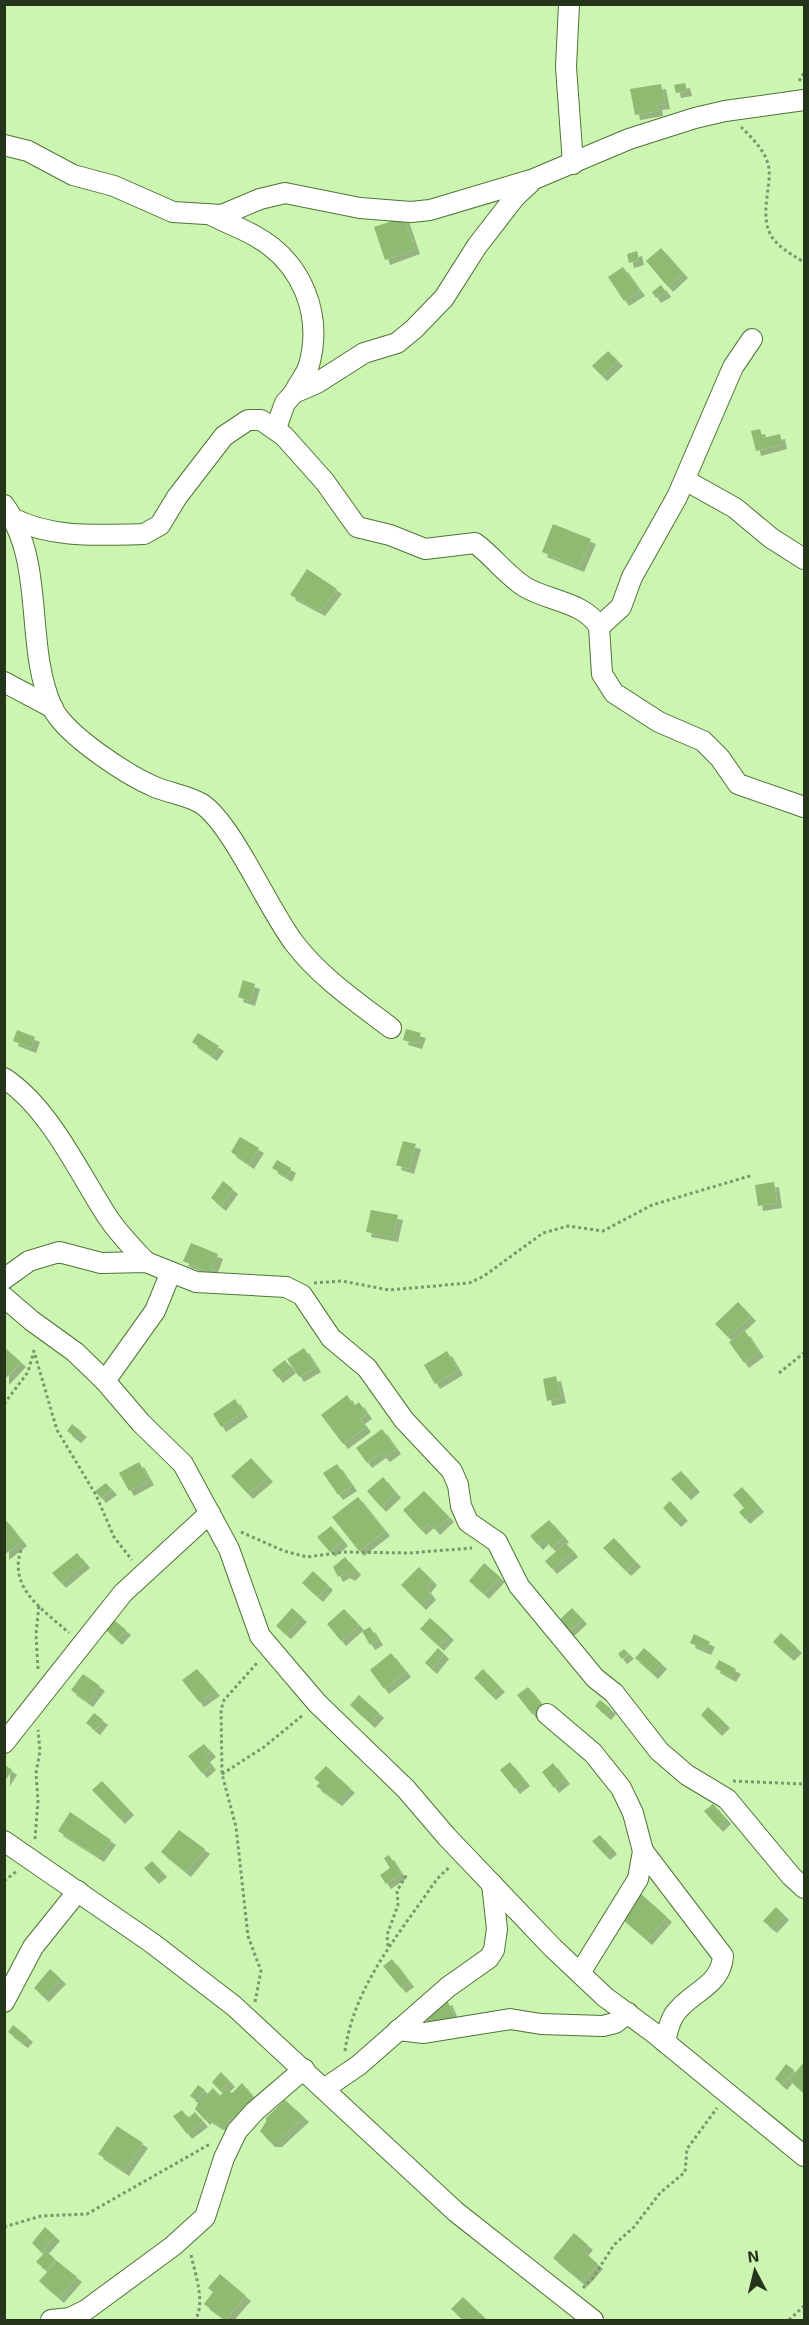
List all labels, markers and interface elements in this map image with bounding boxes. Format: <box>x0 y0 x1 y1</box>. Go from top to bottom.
north arrow <box>725 2241 785 2301</box>
text: N <box>746 2245 760 2266</box>

